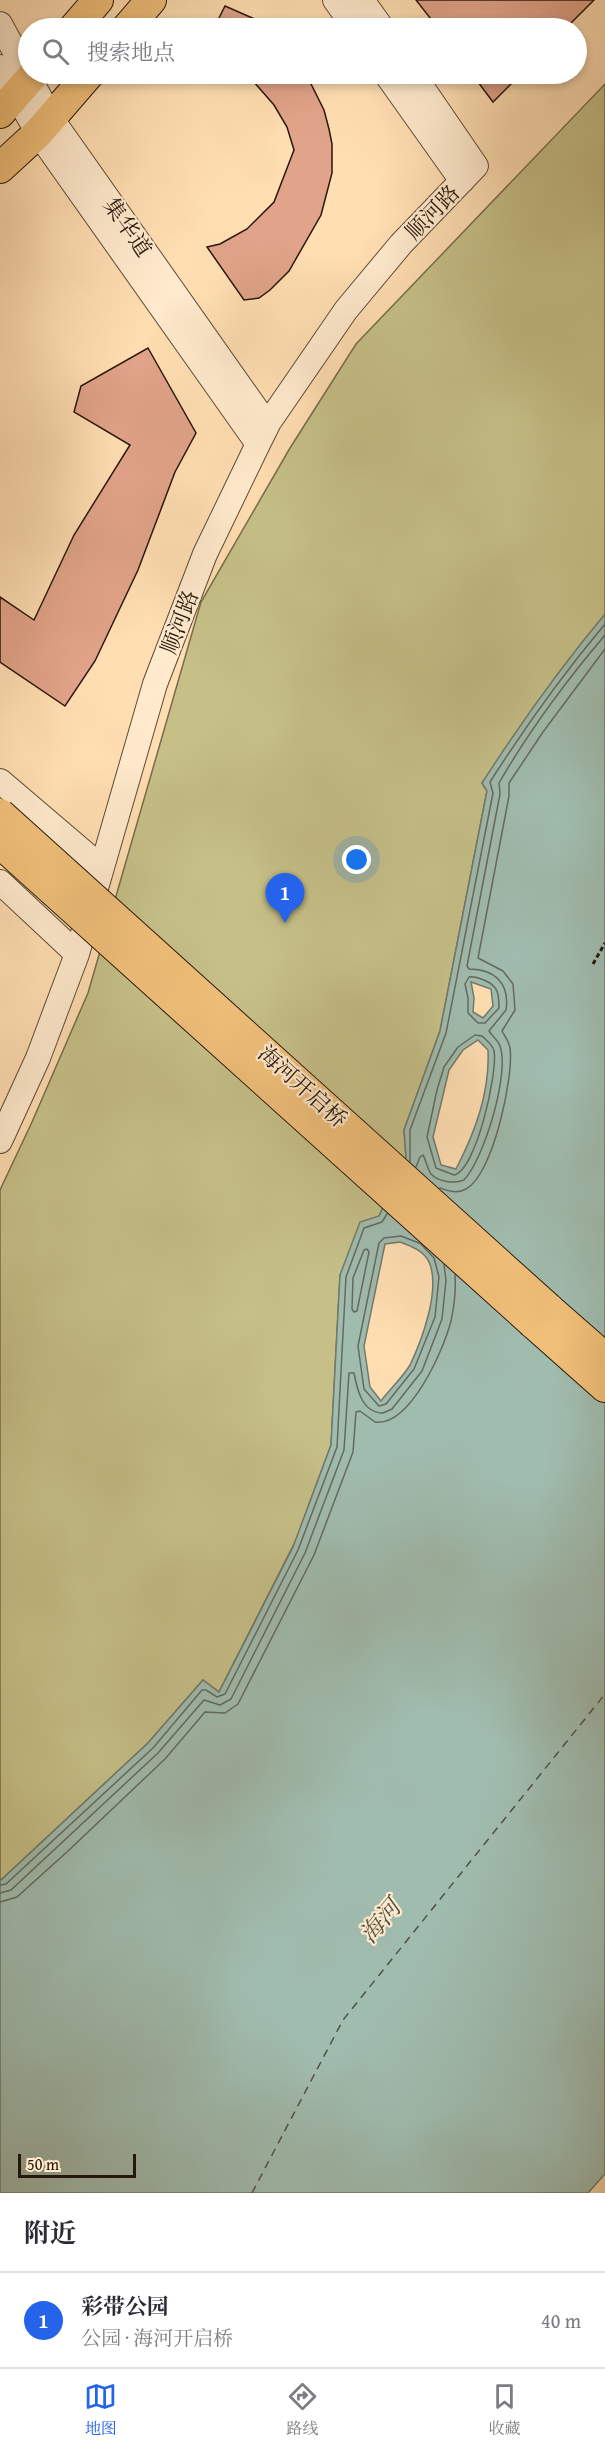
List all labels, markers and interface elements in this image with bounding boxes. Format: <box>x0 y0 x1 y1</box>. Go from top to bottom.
search box <box>18 18 587 84</box>
icon: search <box>39 35 72 68</box>
text: 搜索地点 <box>87 36 175 68</box>
street label: 顺河路 <box>398 177 466 247</box>
street label: 集华道 <box>96 191 160 263</box>
street label: 顺河路 <box>152 585 206 659</box>
your location <box>342 845 371 874</box>
pin: 1 <box>266 874 304 923</box>
street label: 海河开启桥 <box>251 1037 355 1135</box>
water label: 海河 <box>351 1888 411 1951</box>
scale bar <box>18 2151 136 2178</box>
text: 50 m <box>27 2152 59 2176</box>
text: 附近 <box>24 2213 76 2252</box>
text: 彩带公园 <box>81 2290 169 2322</box>
text: 1 <box>38 2306 49 2335</box>
text: 40 m <box>541 2306 581 2335</box>
text: 公园 · 海河开启桥 <box>81 2323 233 2352</box>
tab: 地图 <box>84 2380 117 2440</box>
tab: 路线 <box>286 2380 319 2440</box>
tab: 收藏 <box>488 2380 521 2440</box>

